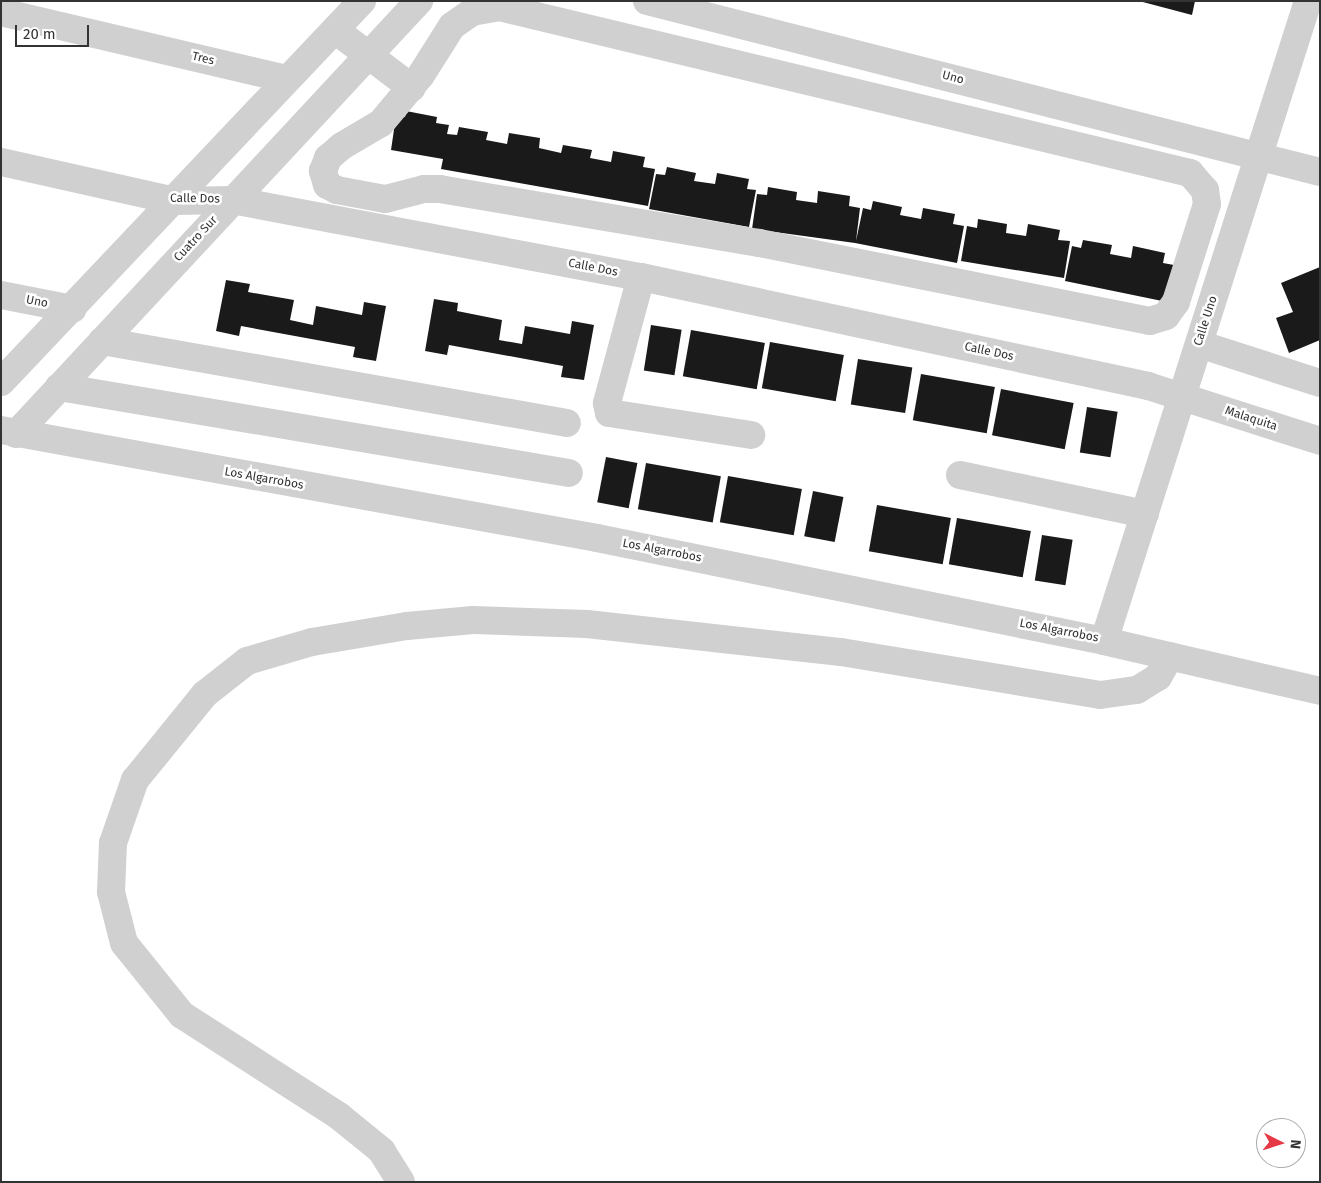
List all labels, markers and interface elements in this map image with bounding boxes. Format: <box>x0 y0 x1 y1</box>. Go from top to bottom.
scale bar <box>18 15 91 47</box>
text: 20 m <box>23 25 56 43</box>
street label: Tres <box>191 49 215 69</box>
street label: Uno <box>941 68 965 88</box>
street label: Calle Dos <box>170 191 220 207</box>
street label: Cuatro Sur <box>171 213 221 265</box>
street label: Calle Dos <box>567 256 619 280</box>
street label: Uno <box>25 293 49 311</box>
street label: Calle Uno <box>1191 294 1221 348</box>
street label: Calle Dos <box>963 340 1015 364</box>
street label: Malaquita <box>1223 404 1279 434</box>
street label: Los Algarrobos <box>223 465 305 493</box>
street label: Los Algarrobos <box>621 536 703 566</box>
street label: Los Algarrobos <box>1018 616 1100 646</box>
north arrow <box>1256 1118 1306 1168</box>
text: N <box>1287 1139 1304 1150</box>

